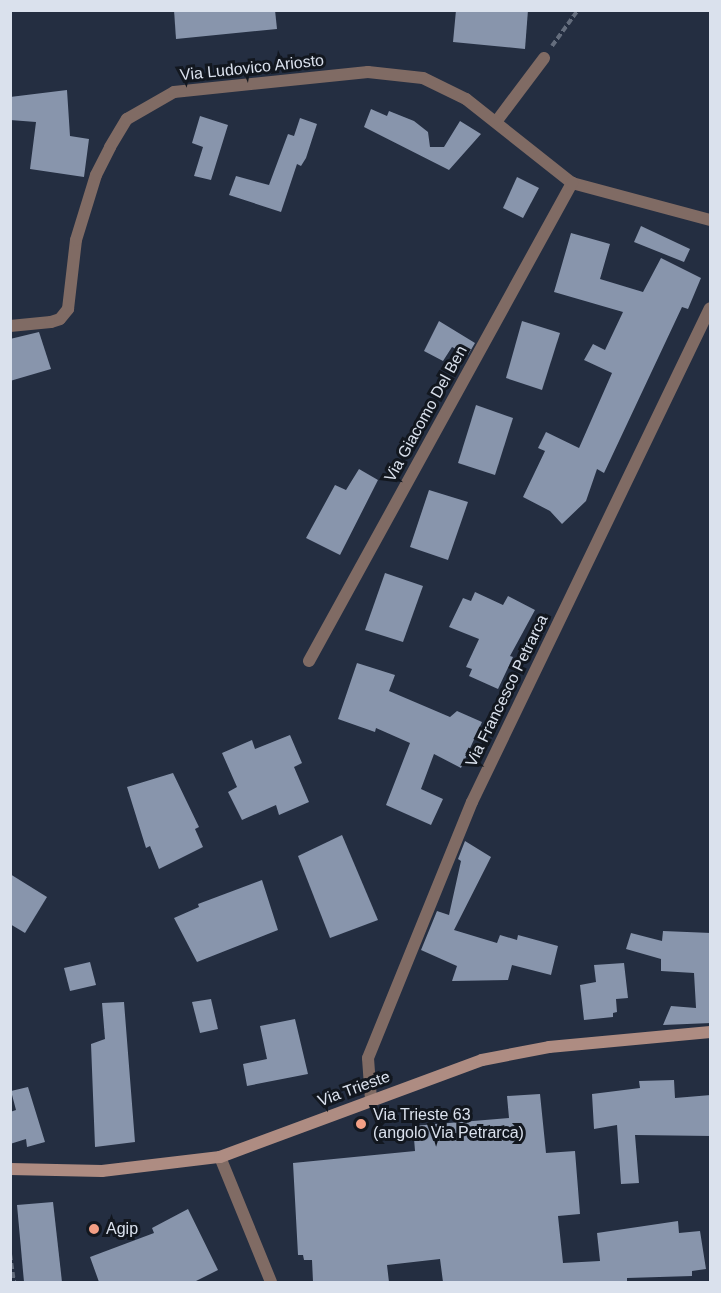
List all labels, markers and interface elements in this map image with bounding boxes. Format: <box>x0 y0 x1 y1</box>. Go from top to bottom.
street label: Via Ludovico Ariosto <box>179 51 325 85</box>
street label: Via Giacomo Del Ben <box>381 343 471 485</box>
street label: Via Francesco Petrarca <box>462 612 552 770</box>
street label: Via Trieste <box>315 1067 393 1111</box>
place label: Via Trieste 63 (angolo Via Petrarca) <box>373 1105 524 1143</box>
marker: Via Trieste 63 (angolo Via Petrarca) <box>354 1117 368 1131</box>
place label: Agip <box>106 1219 138 1239</box>
marker: Agip <box>87 1222 101 1236</box>

